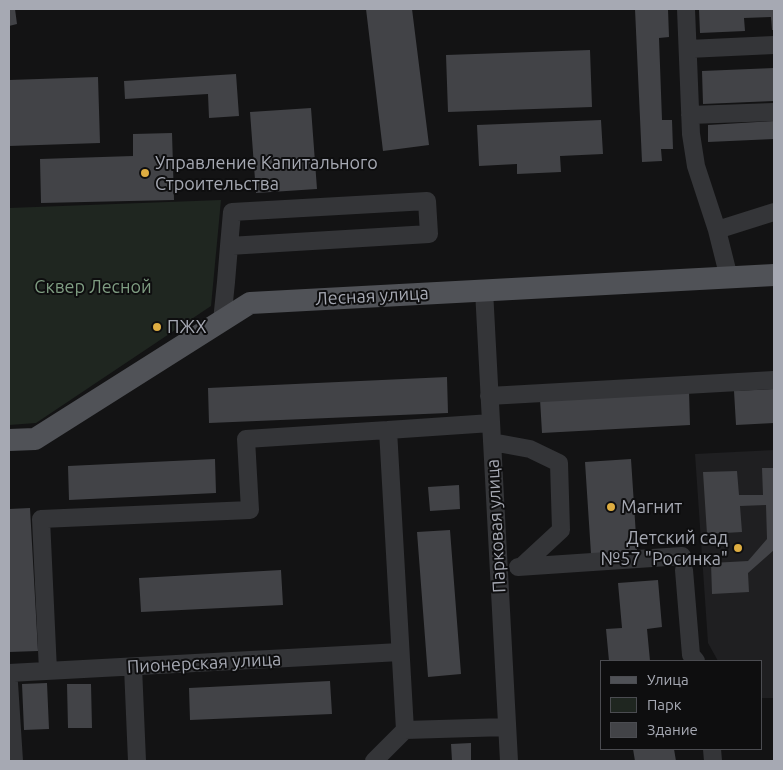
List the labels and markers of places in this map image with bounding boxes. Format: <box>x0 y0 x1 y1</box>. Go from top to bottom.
place label: Управление Капитального Строительства <box>155 152 378 194</box>
marker: Управление Капитального Строительства <box>139 167 151 179</box>
place label: ПЖХ <box>167 316 206 338</box>
marker: ПЖХ <box>151 321 163 333</box>
place label: Магнит <box>621 496 682 518</box>
marker: Магнит <box>605 501 617 513</box>
place label: Детский сад №57 "Росинка" <box>601 527 728 570</box>
marker: Детский сад №57 "Росинка" <box>732 542 744 554</box>

